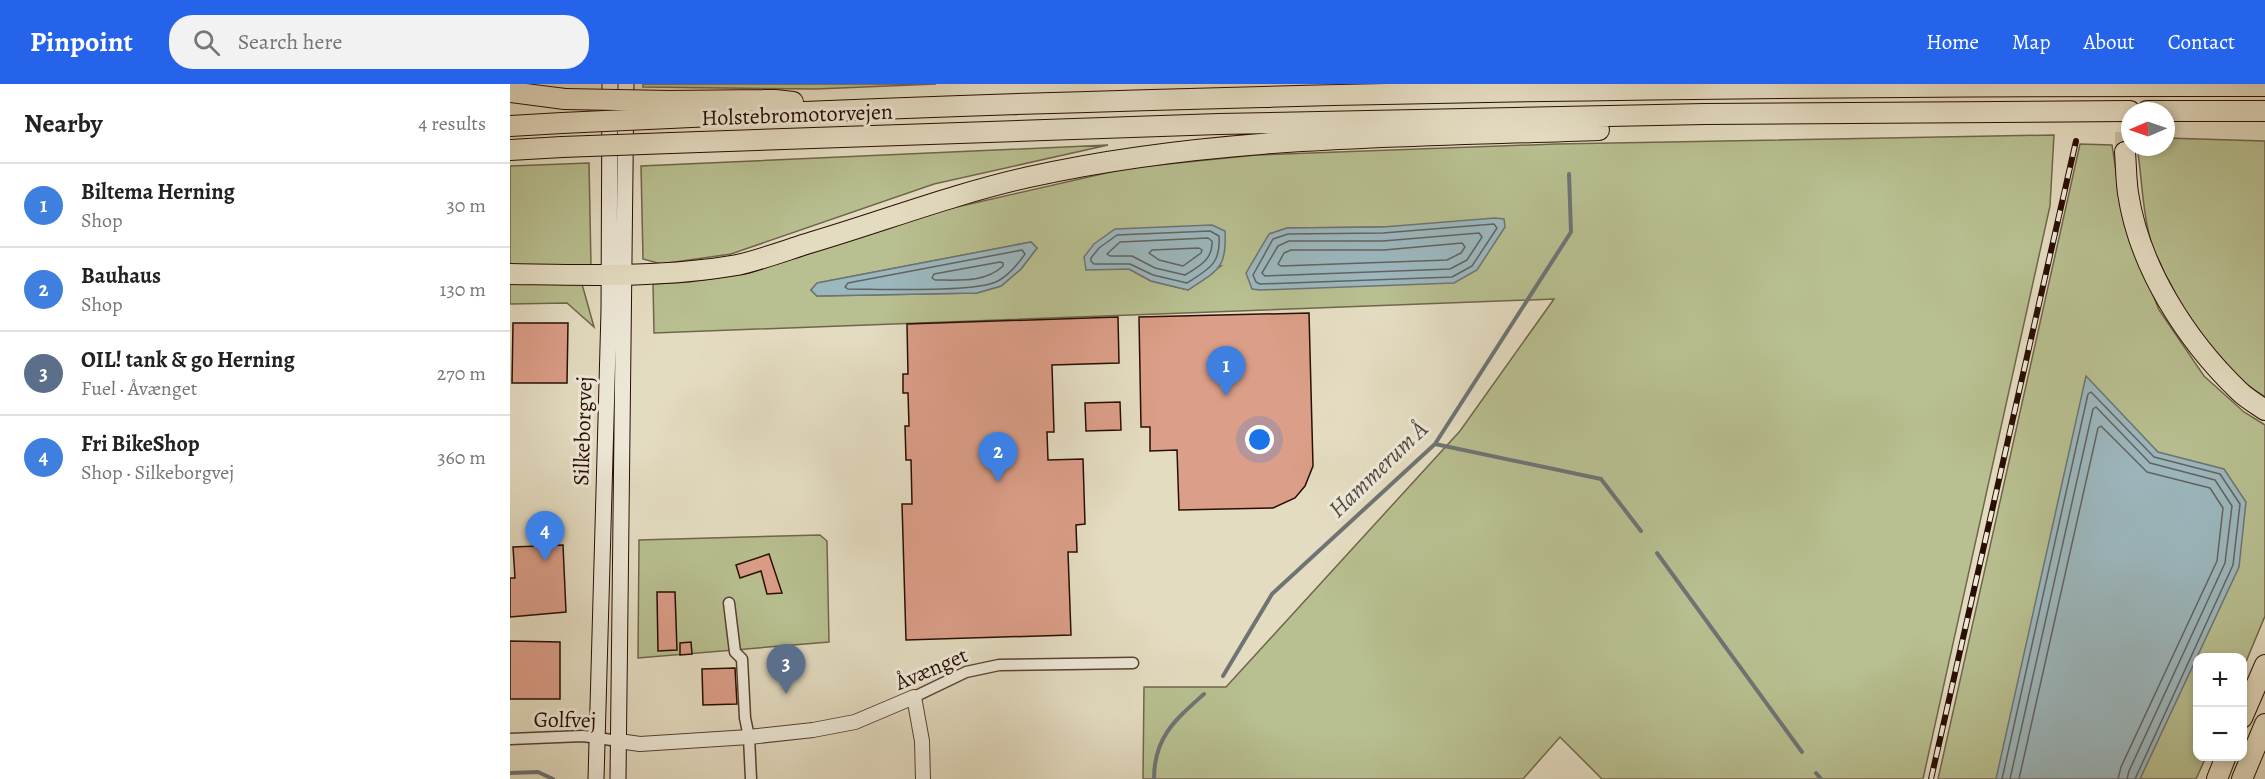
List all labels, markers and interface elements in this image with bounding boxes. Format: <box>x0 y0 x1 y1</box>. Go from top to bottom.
search box <box>169 15 589 69</box>
text: Pinpoint <box>30 23 133 61</box>
icon: search <box>190 26 223 59</box>
text: Search here <box>238 27 342 57</box>
text: Home <box>1926 28 1979 56</box>
text: Map <box>2012 28 2050 56</box>
text: About <box>2083 28 2135 56</box>
text: Contact <box>2168 28 2235 56</box>
street label: Holstebromotorvejen <box>701 97 893 133</box>
north arrow <box>2121 102 2175 156</box>
text: Nearby <box>24 106 103 141</box>
text: 4 results <box>418 110 486 137</box>
text: Biltema Herning <box>81 177 235 207</box>
text: 1 <box>40 192 47 219</box>
text: 30 m <box>446 192 486 219</box>
text: Shop <box>81 207 123 234</box>
text: Bauhaus <box>81 261 161 291</box>
text: 2 <box>39 276 48 303</box>
text: 130 m <box>440 276 486 303</box>
text: Shop <box>81 291 123 318</box>
text: OIL! tank & go Herning <box>81 345 295 375</box>
pin: 1 <box>1206 346 1246 396</box>
text: 3 <box>39 360 48 387</box>
text: 270 m <box>437 360 486 387</box>
text: Fuel · Åvænget <box>81 375 197 402</box>
street label: Silkeborgvej <box>566 376 600 486</box>
water label: Hammerum Å <box>1321 413 1435 525</box>
your location <box>1245 425 1274 454</box>
text: Fri BikeShop <box>81 429 200 459</box>
pin: 2 <box>978 432 1018 482</box>
text: 4 <box>39 444 48 471</box>
text: 360 m <box>437 444 486 471</box>
text: Shop · Silkeborgvej <box>81 459 234 486</box>
pin: 4 <box>525 512 564 561</box>
street label: Åvænget <box>889 640 972 698</box>
pin: 3 <box>766 644 806 694</box>
map controls <box>2193 653 2247 761</box>
button: + <box>2193 653 2247 707</box>
street label: Golfvej <box>533 704 597 736</box>
button: − <box>2193 707 2247 761</box>

